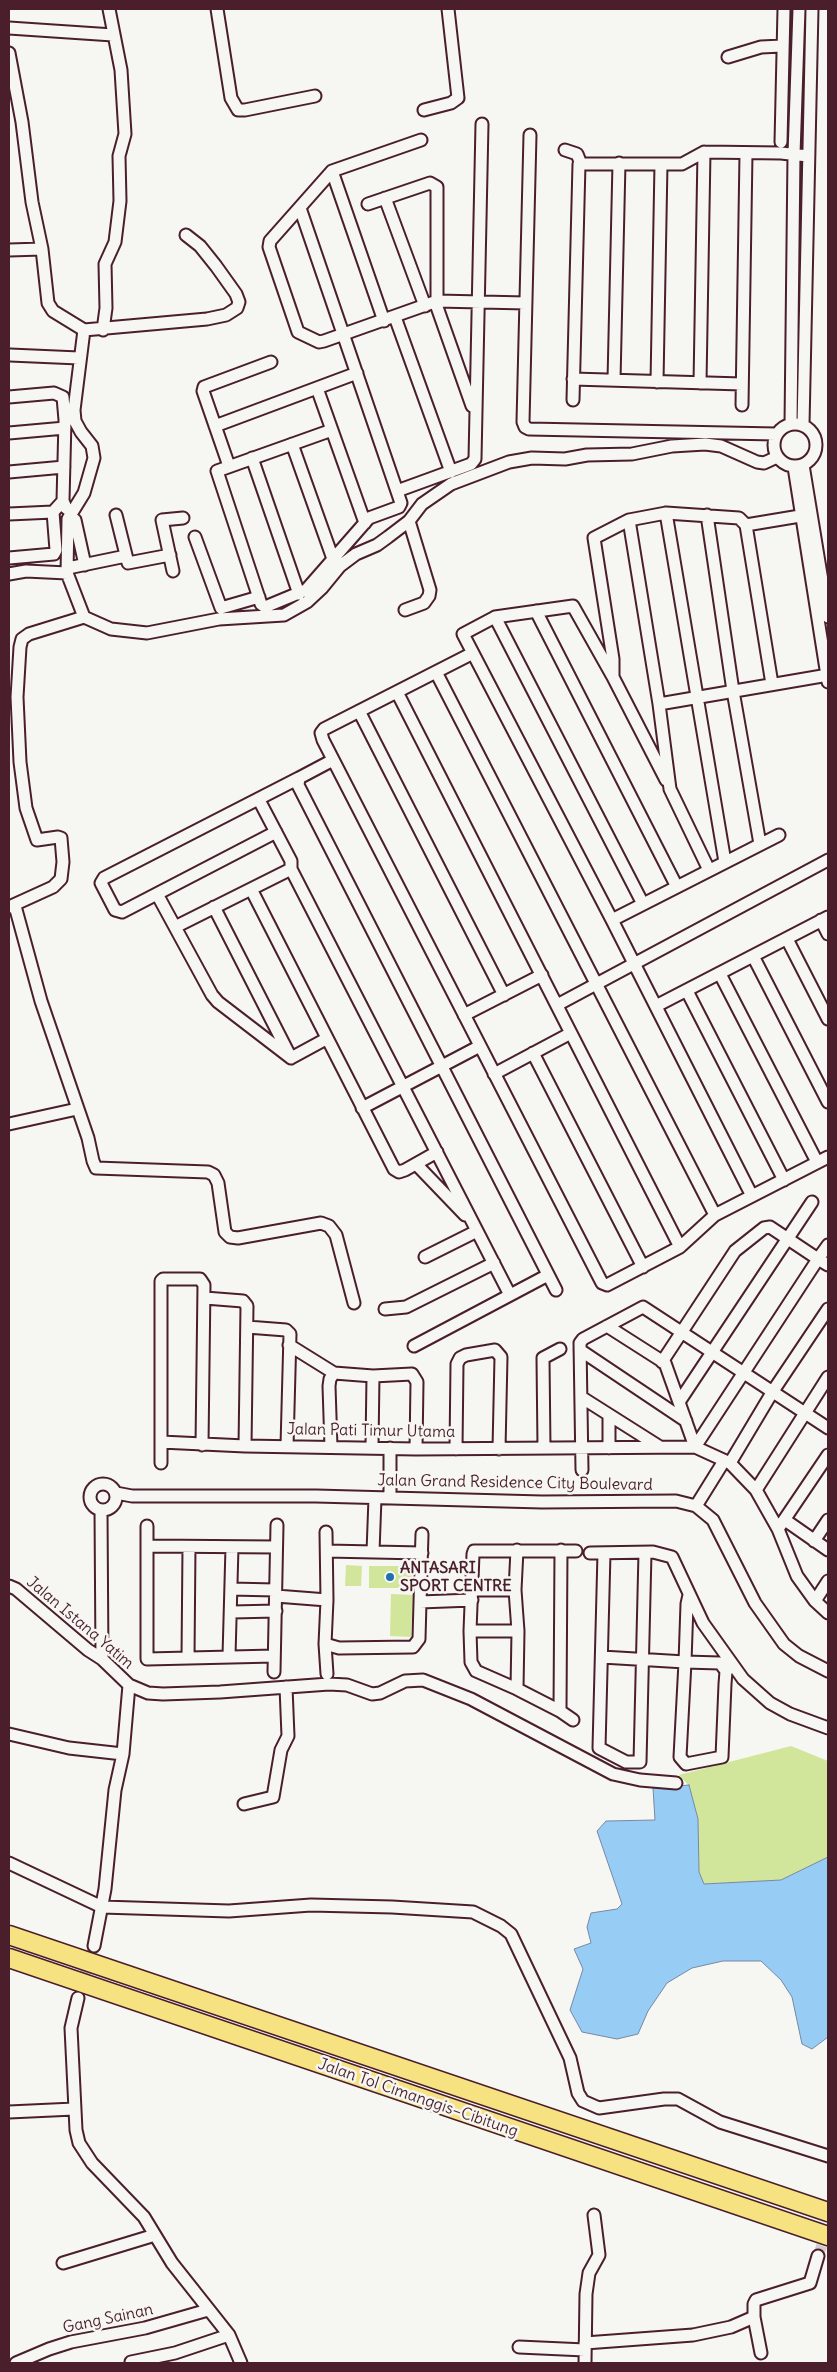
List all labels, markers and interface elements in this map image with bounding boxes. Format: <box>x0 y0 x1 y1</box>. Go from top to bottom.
street label: Jalan Pati Timur Utama <box>287 1420 455 1442</box>
street label: Jalan Grand Residence City Boulevard <box>377 1471 653 1495</box>
place label: ANTASARI SPORT CENTRE <box>400 1558 512 1596</box>
marker: ANTASARI SPORT CENTRE <box>384 1571 396 1583</box>
street label: Jalan Istana Yatim <box>23 1573 137 1673</box>
street label: Jalan Tol Cimanggis–Cibitung <box>315 2055 521 2141</box>
street label: Gang Sainan <box>61 2300 155 2338</box>

